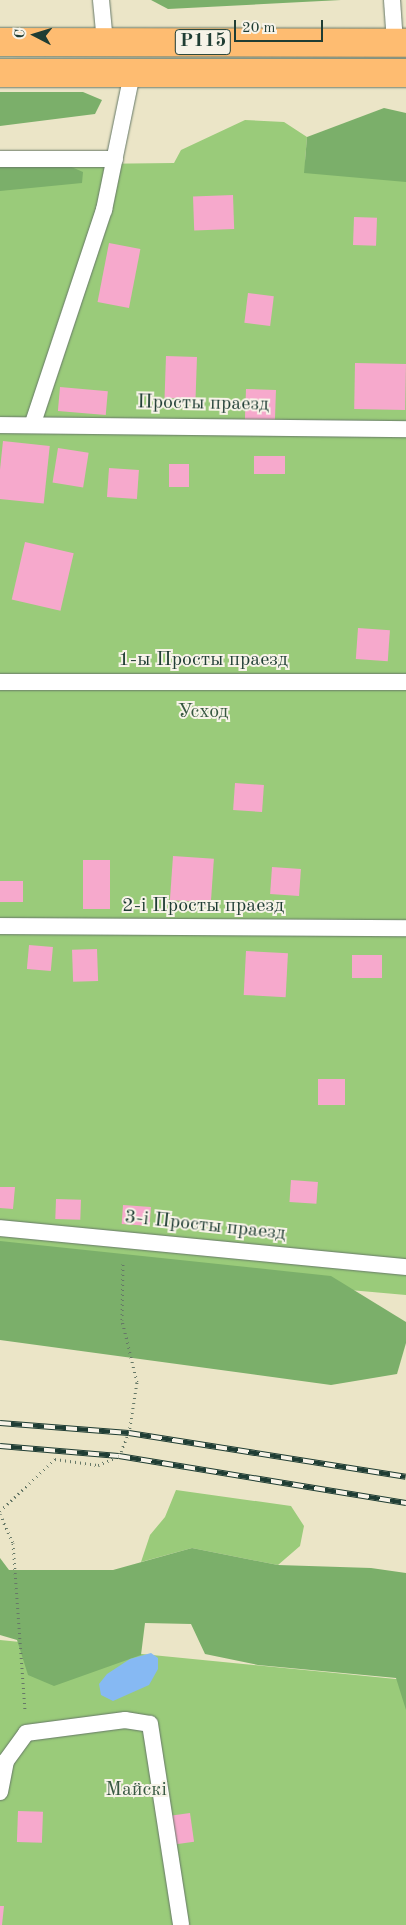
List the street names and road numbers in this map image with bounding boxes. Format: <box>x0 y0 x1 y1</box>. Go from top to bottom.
road number: Р115 <box>174 26 232 58</box>
street label: Просты праезд <box>137 391 269 417</box>
street label: 1-ы Просты праезд <box>118 648 288 672</box>
street label: 2-і Просты праезд <box>122 894 284 918</box>
street label: 3-і Просты праезд <box>123 1206 287 1246</box>

